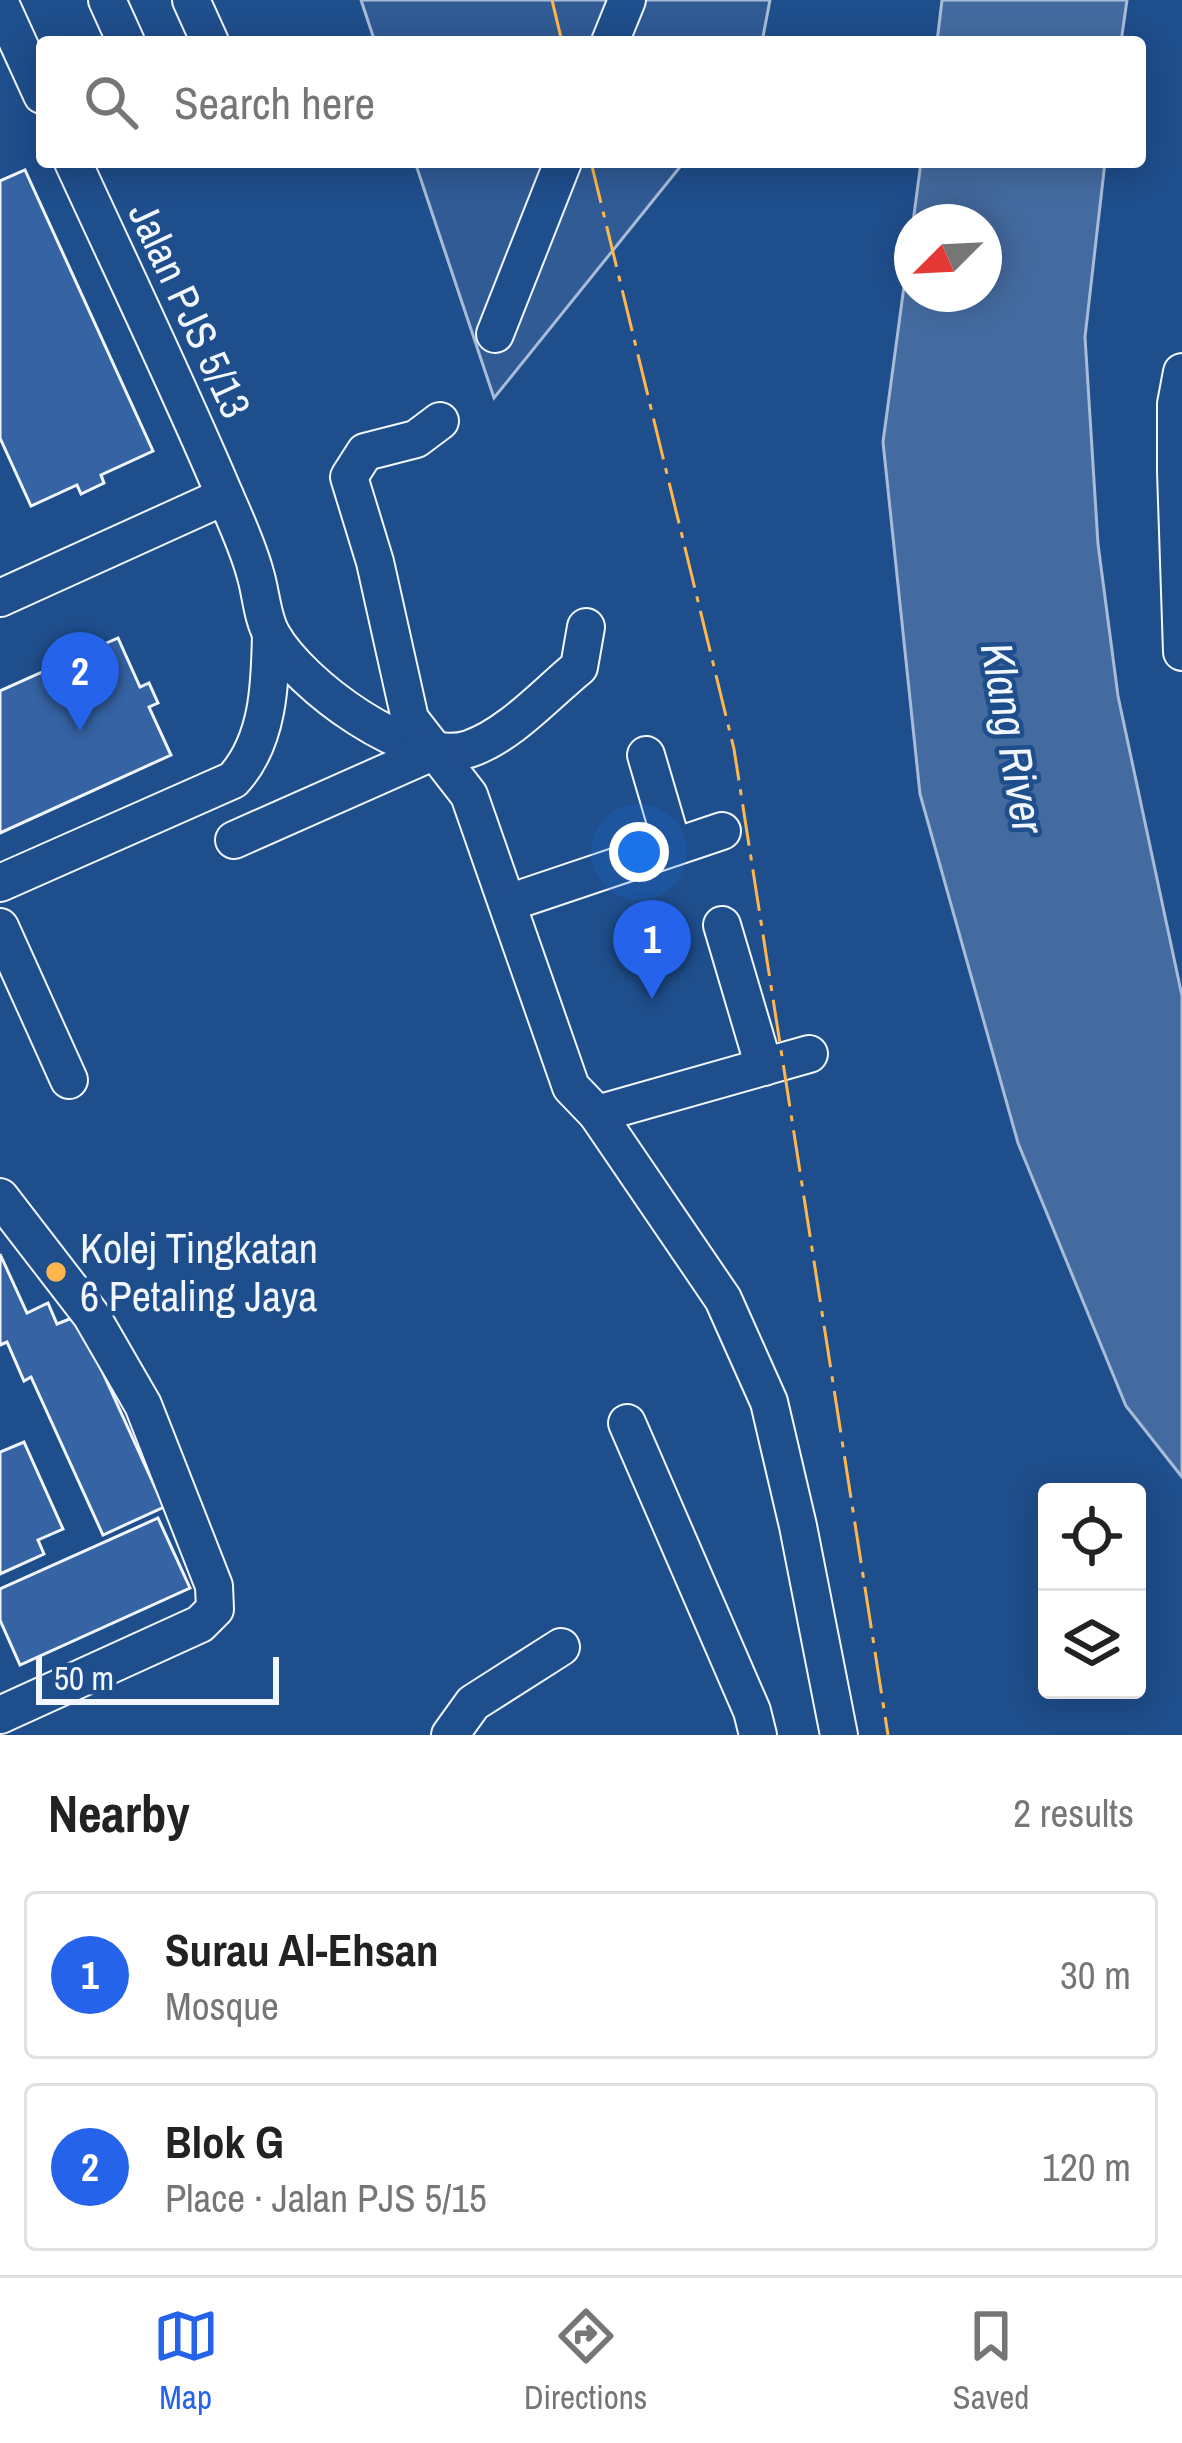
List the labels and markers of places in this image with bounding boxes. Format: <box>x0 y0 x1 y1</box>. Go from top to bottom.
pin: 2 <box>41 632 119 731</box>
pin: 1 <box>613 900 691 999</box>
place label: Kolej Tingkatan 6 Petaling Jaya <box>80 1220 318 1324</box>
marker: Kolej Tingkatan 6 Petaling Jaya <box>43 1259 69 1285</box>

